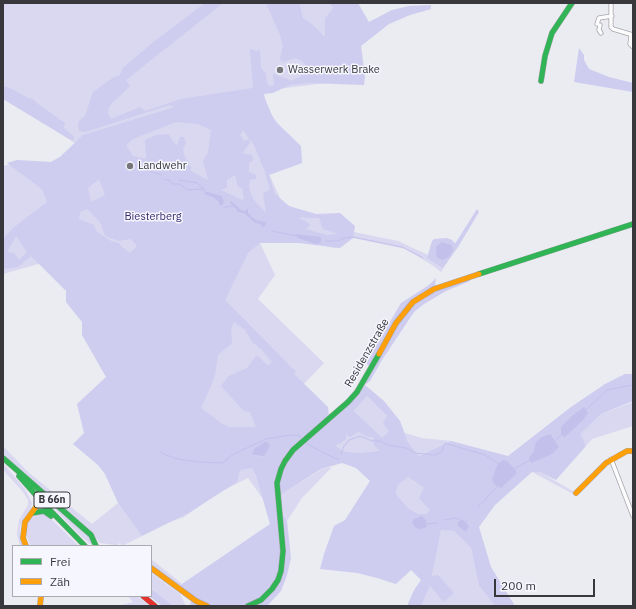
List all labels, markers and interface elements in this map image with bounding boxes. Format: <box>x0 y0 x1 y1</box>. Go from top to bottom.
place label: Wasserwerk Brake <box>288 63 380 77</box>
marker: Wasserwerk Brake <box>275 65 285 75</box>
place label: Landwehr <box>138 159 187 173</box>
marker: Landwehr <box>125 161 135 171</box>
park label: Biesterberg <box>124 210 182 224</box>
street label: Residenzstraße <box>342 316 392 390</box>
road number: B 66n <box>34 492 70 508</box>
legend <box>12 545 152 597</box>
text: Frei <box>50 554 70 569</box>
scale bar <box>496 571 597 597</box>
text: Zäh <box>50 574 70 589</box>
text: 200 m <box>501 578 536 593</box>

